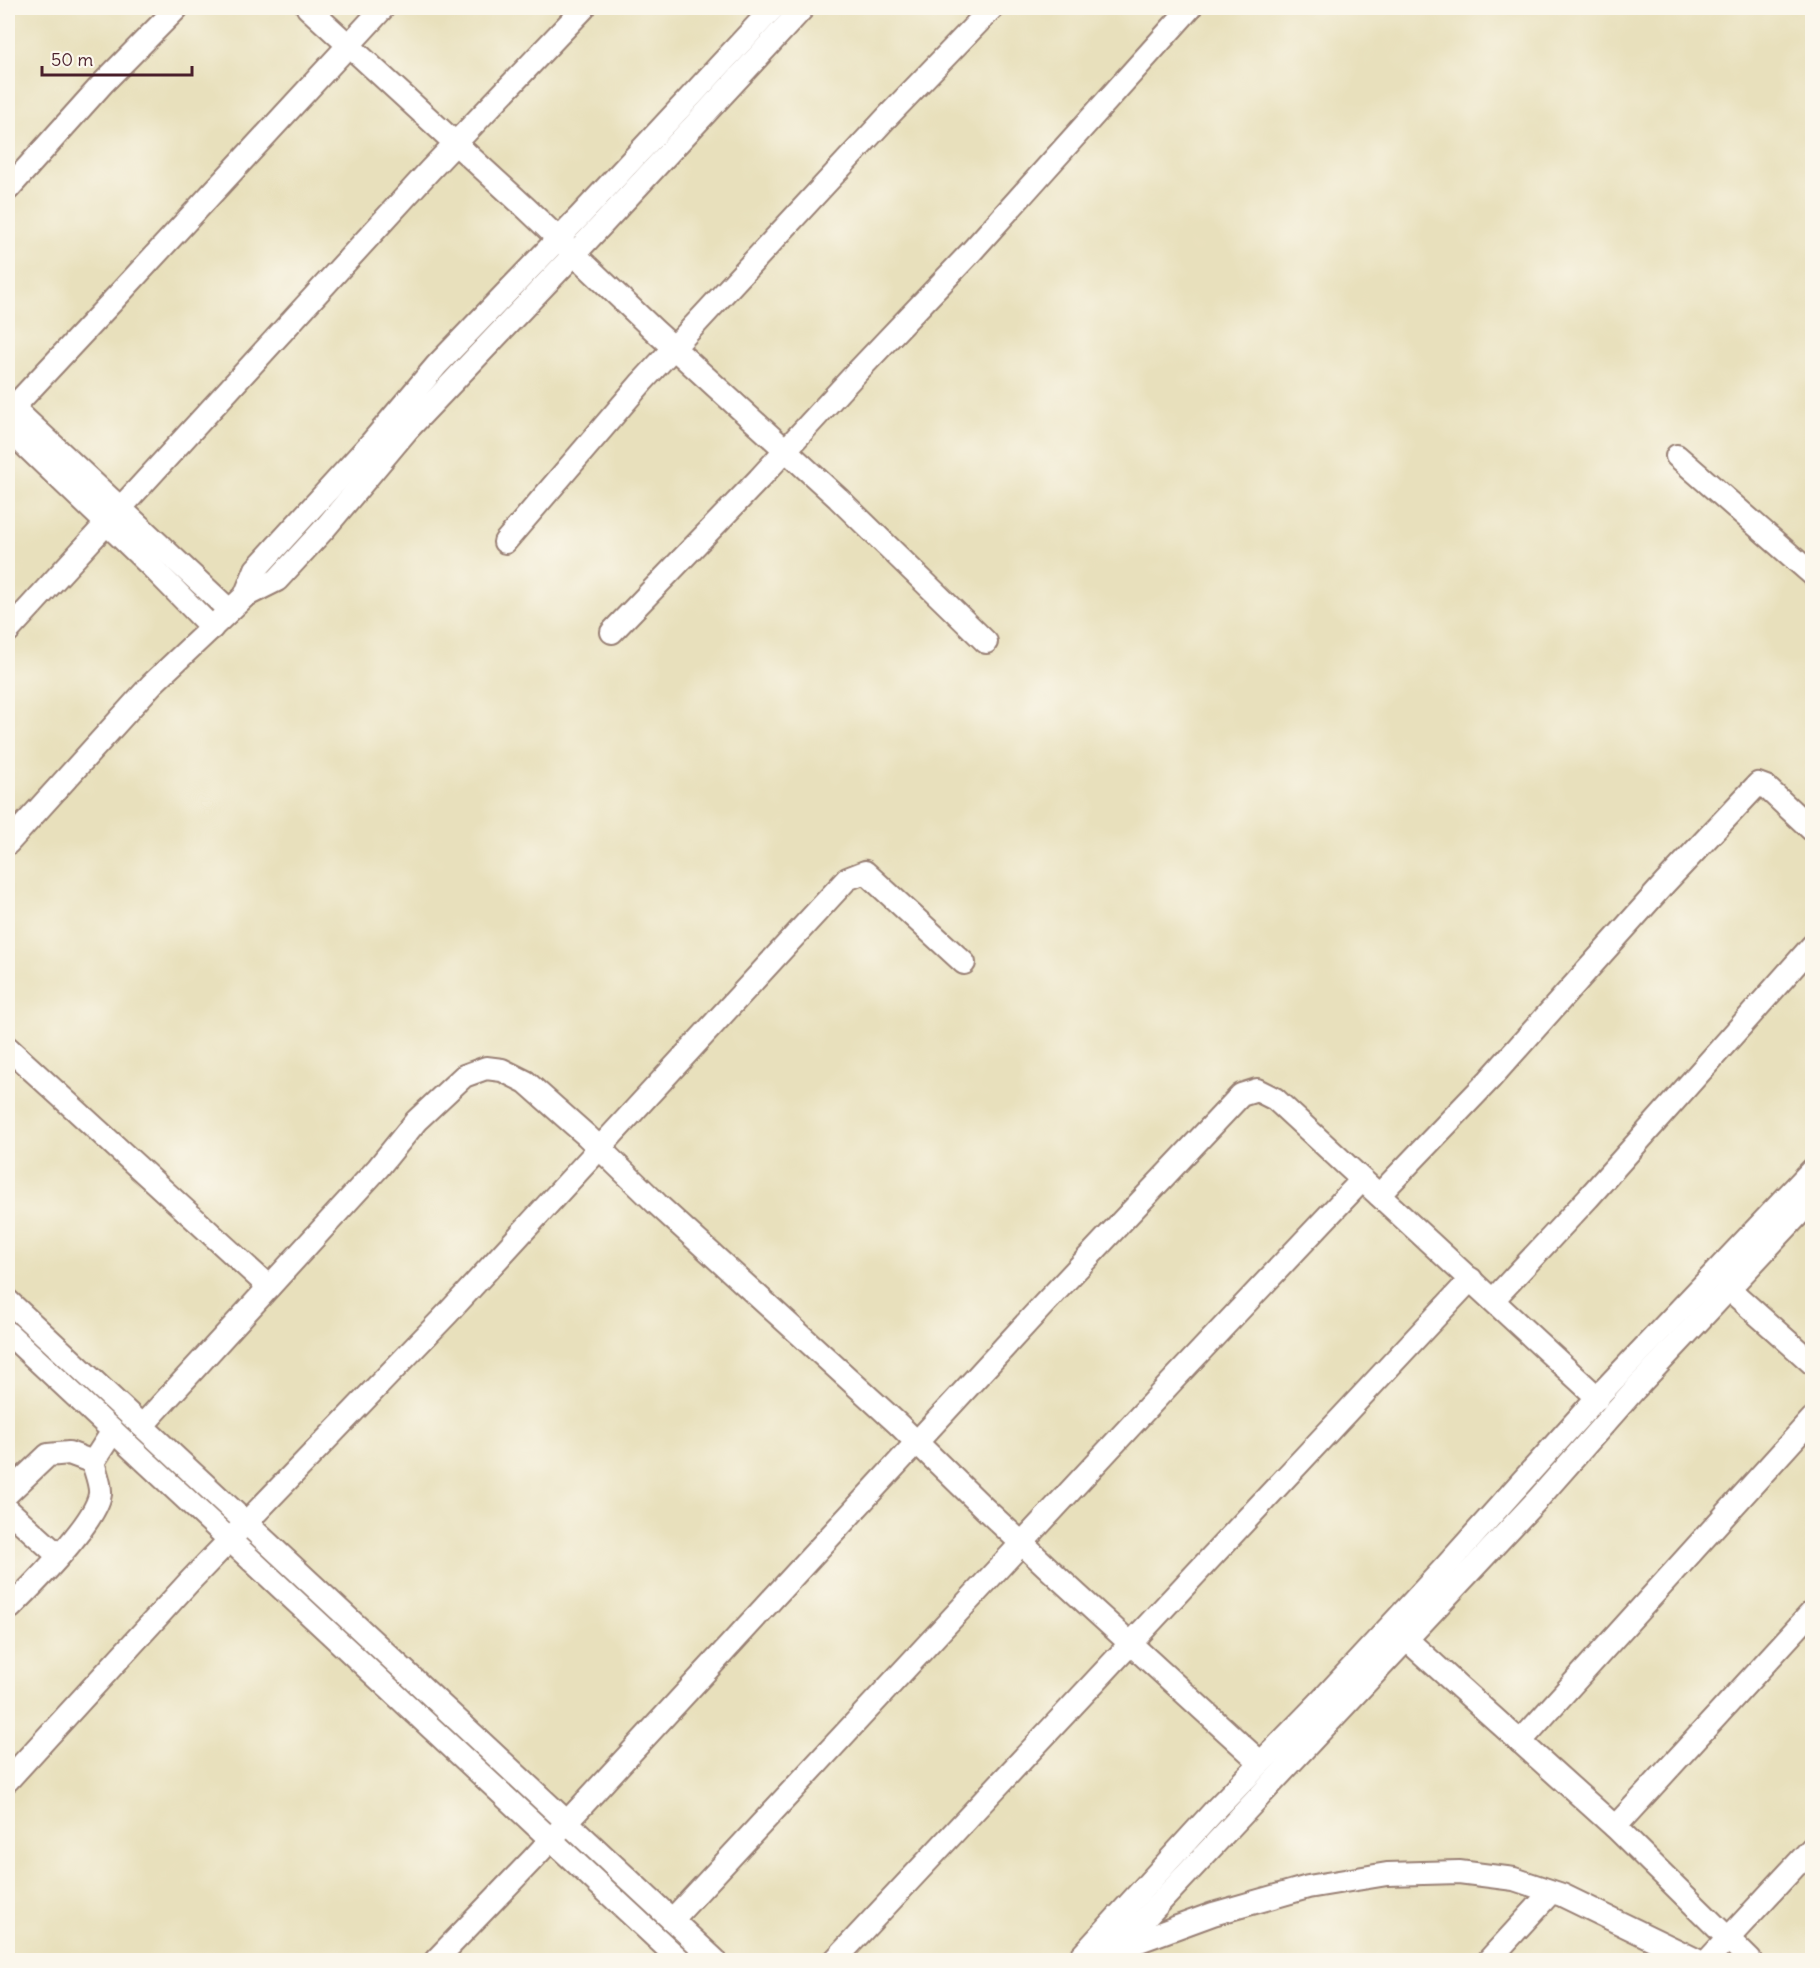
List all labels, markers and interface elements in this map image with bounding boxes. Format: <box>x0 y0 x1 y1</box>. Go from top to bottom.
scale bar <box>42 39 192 77</box>
text: 50 m <box>51 48 93 71</box>

